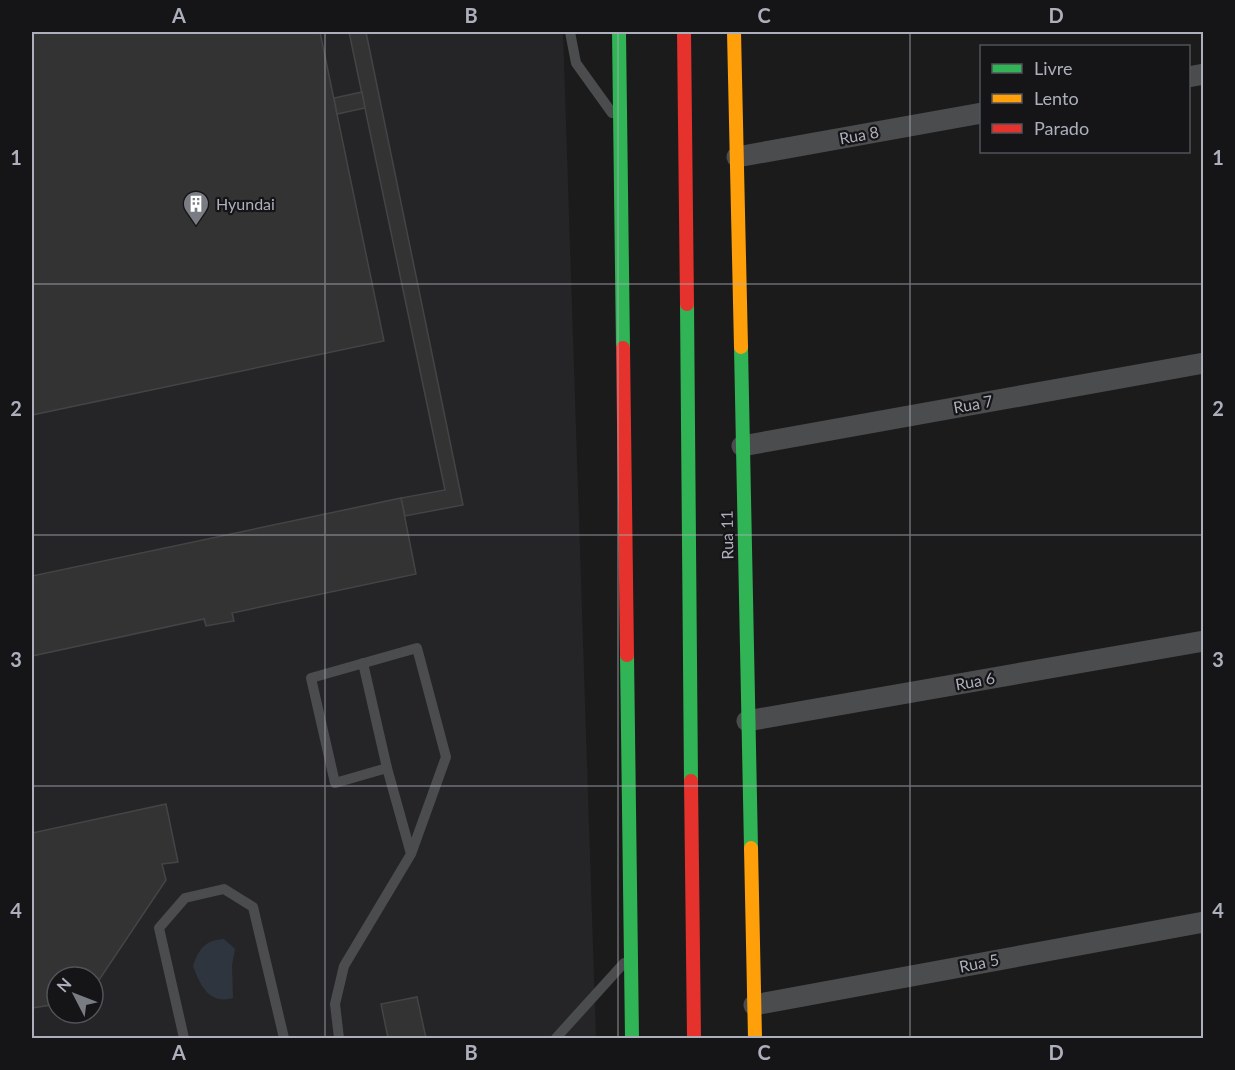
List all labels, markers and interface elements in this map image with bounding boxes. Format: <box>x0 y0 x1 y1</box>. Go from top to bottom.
text: A <box>171 3 186 27</box>
text: B <box>464 3 478 27</box>
text: C <box>757 3 771 27</box>
text: D <box>1048 3 1064 27</box>
legend <box>980 45 1190 153</box>
text: Livre <box>1034 57 1073 79</box>
text: Lento <box>1034 87 1079 109</box>
text: Parado <box>1034 117 1089 139</box>
street label: Rua 8 <box>838 122 880 147</box>
text: 1 <box>10 145 22 169</box>
text: 1 <box>1212 145 1224 169</box>
building icon: Hyundai <box>181 189 211 227</box>
place label: Hyundai <box>216 194 275 213</box>
street label: Rua 7 <box>952 391 994 416</box>
text: 2 <box>10 396 22 420</box>
text: 2 <box>1212 396 1224 420</box>
street label: Rua 11 <box>717 510 736 560</box>
text: 3 <box>10 647 22 671</box>
text: 3 <box>1212 647 1224 671</box>
street label: Rua 6 <box>954 668 996 693</box>
text: 4 <box>10 898 22 922</box>
text: 4 <box>1212 898 1224 922</box>
street label: Rua 5 <box>957 949 1000 976</box>
north arrow <box>45 965 105 1025</box>
text: N <box>52 974 75 996</box>
text: A <box>171 1040 186 1064</box>
text: B <box>464 1040 478 1064</box>
text: C <box>757 1040 771 1064</box>
text: D <box>1048 1040 1064 1064</box>

